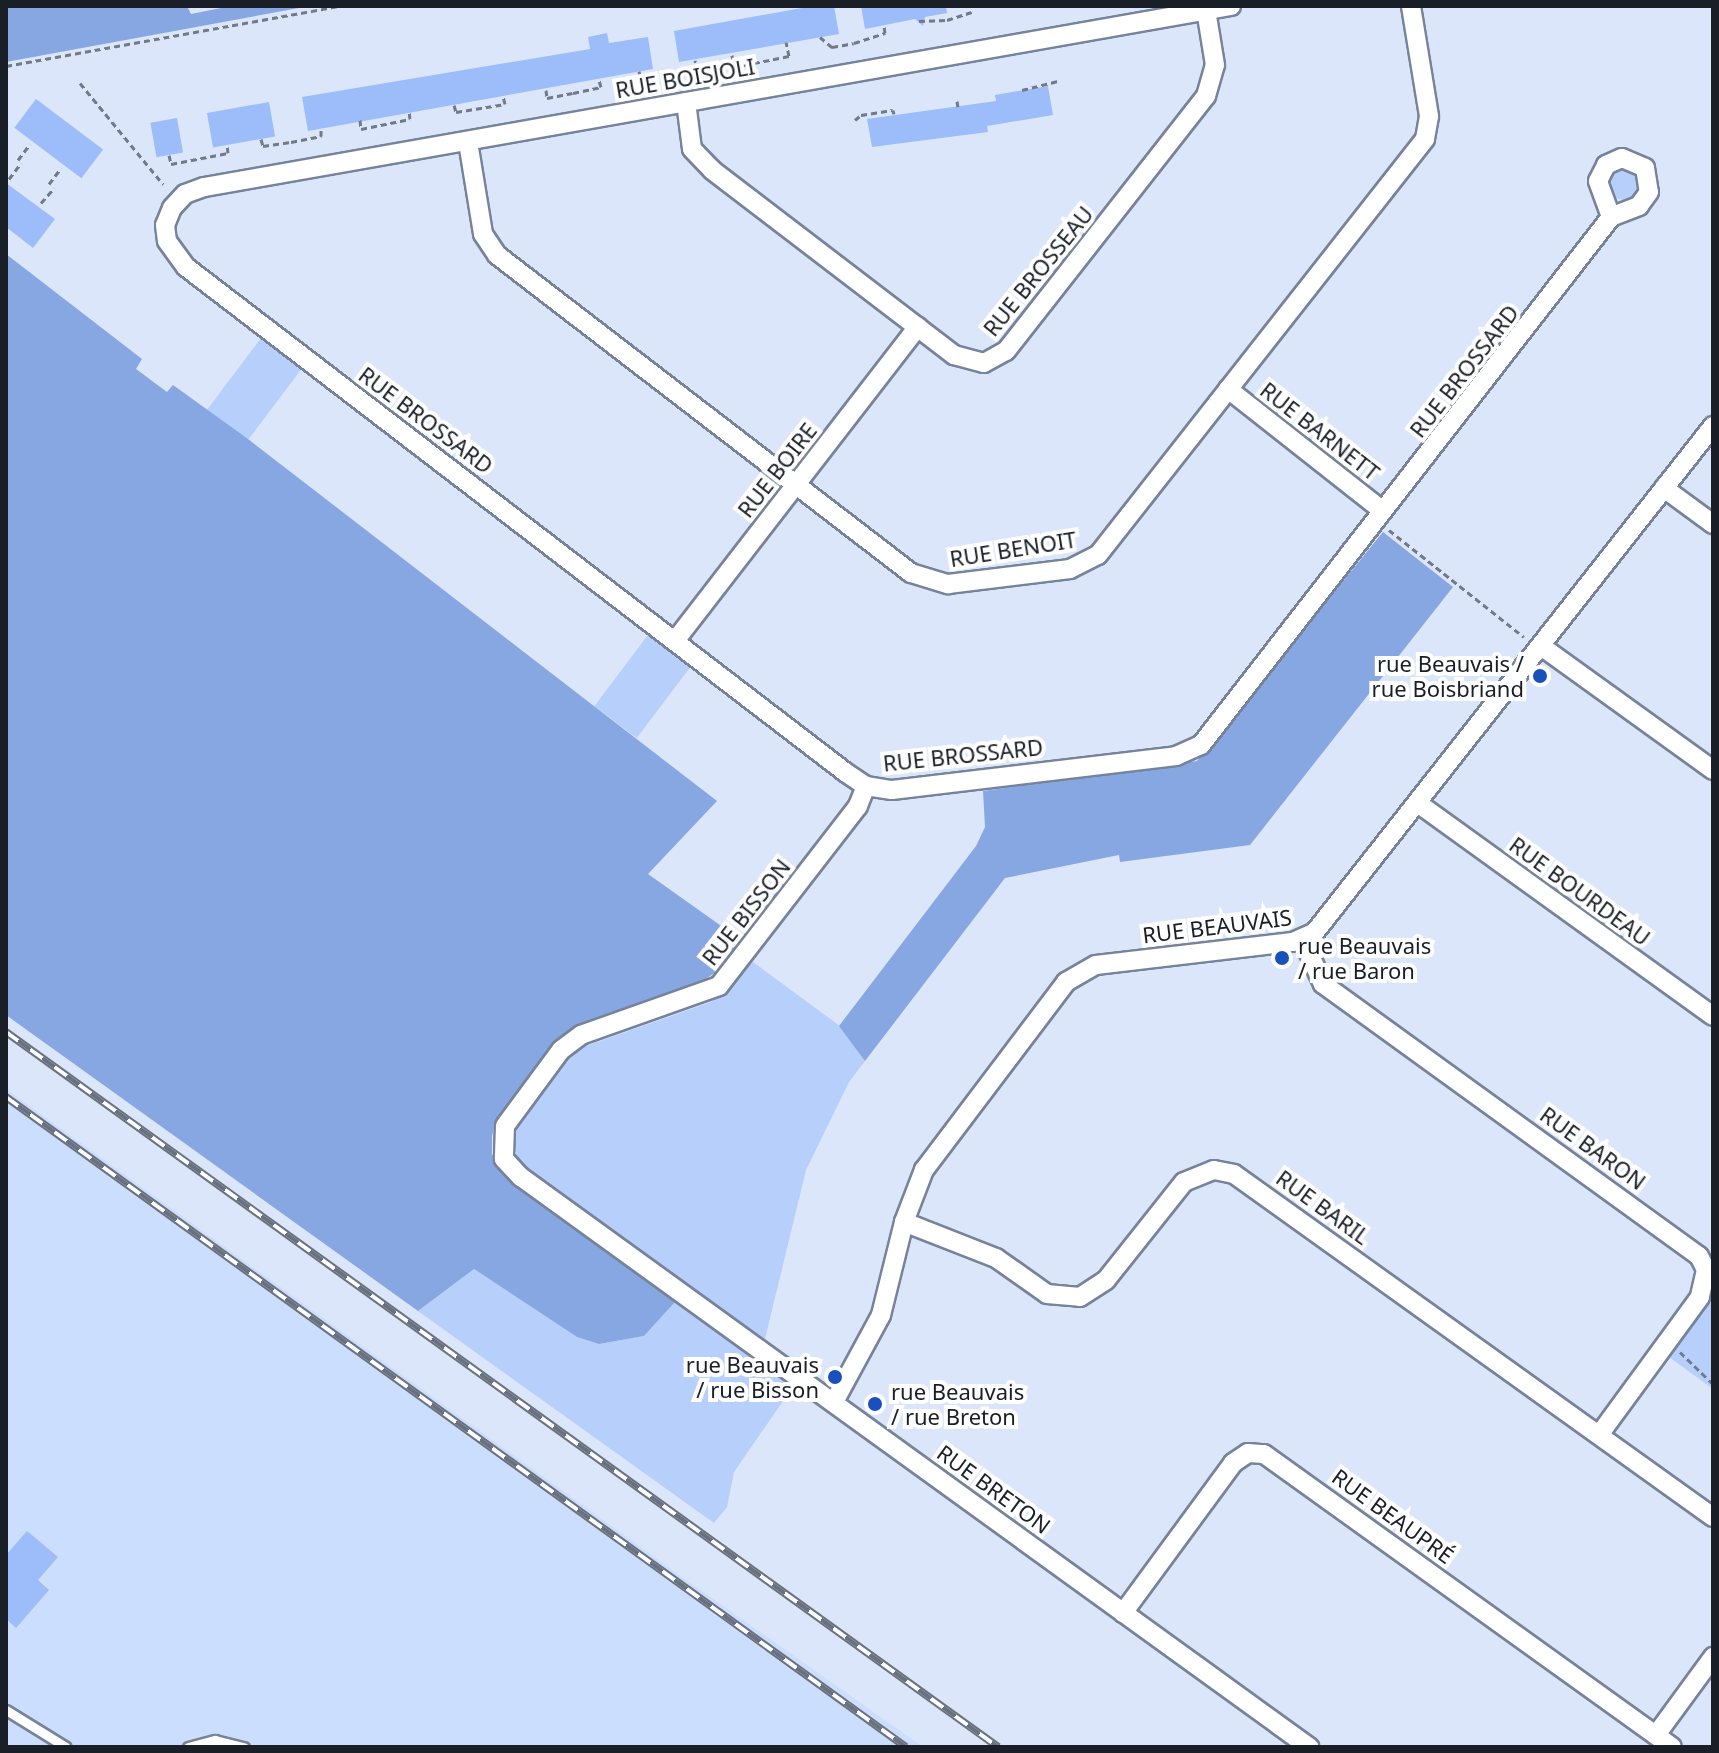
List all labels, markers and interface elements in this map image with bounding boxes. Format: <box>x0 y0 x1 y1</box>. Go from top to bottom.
street label: RUE BOISJOLI <box>613 53 757 103</box>
street label: RUE BROSSEAU <box>978 201 1098 341</box>
street label: RUE BROSSARD <box>1404 300 1524 442</box>
street label: RUE BROSSARD <box>354 361 498 479</box>
street label: RUE BARNETT <box>1255 376 1385 486</box>
street label: RUE BOIRE <box>732 418 822 522</box>
street label: RUE BENOIT <box>948 526 1078 572</box>
place label: rue Beauvais / rue Boisbriand <box>1372 650 1524 702</box>
marker: rue Beauvais / rue Boisbriand <box>1531 667 1549 685</box>
street label: RUE BROSSARD <box>882 733 1044 777</box>
street label: RUE BOURDEAU <box>1505 831 1655 951</box>
street label: RUE BISSON <box>696 854 796 970</box>
street label: RUE BEAUVAIS <box>1141 904 1293 948</box>
place label: rue Beauvais / rue Baron <box>1298 932 1431 984</box>
marker: rue Beauvais / rue Baron <box>1273 949 1291 967</box>
street label: RUE BARON <box>1535 1101 1651 1195</box>
street label: RUE BARIL <box>1271 1164 1375 1250</box>
place label: rue Beauvais / rue Bisson <box>686 1351 819 1402</box>
marker: rue Beauvais / rue Bisson <box>826 1368 844 1386</box>
place label: rue Beauvais / rue Breton <box>891 1378 1024 1430</box>
marker: rue Beauvais / rue Breton <box>866 1395 884 1413</box>
street label: RUE BRETON <box>932 1439 1056 1539</box>
street label: RUE BEAUPRÉ <box>1327 1463 1459 1569</box>

